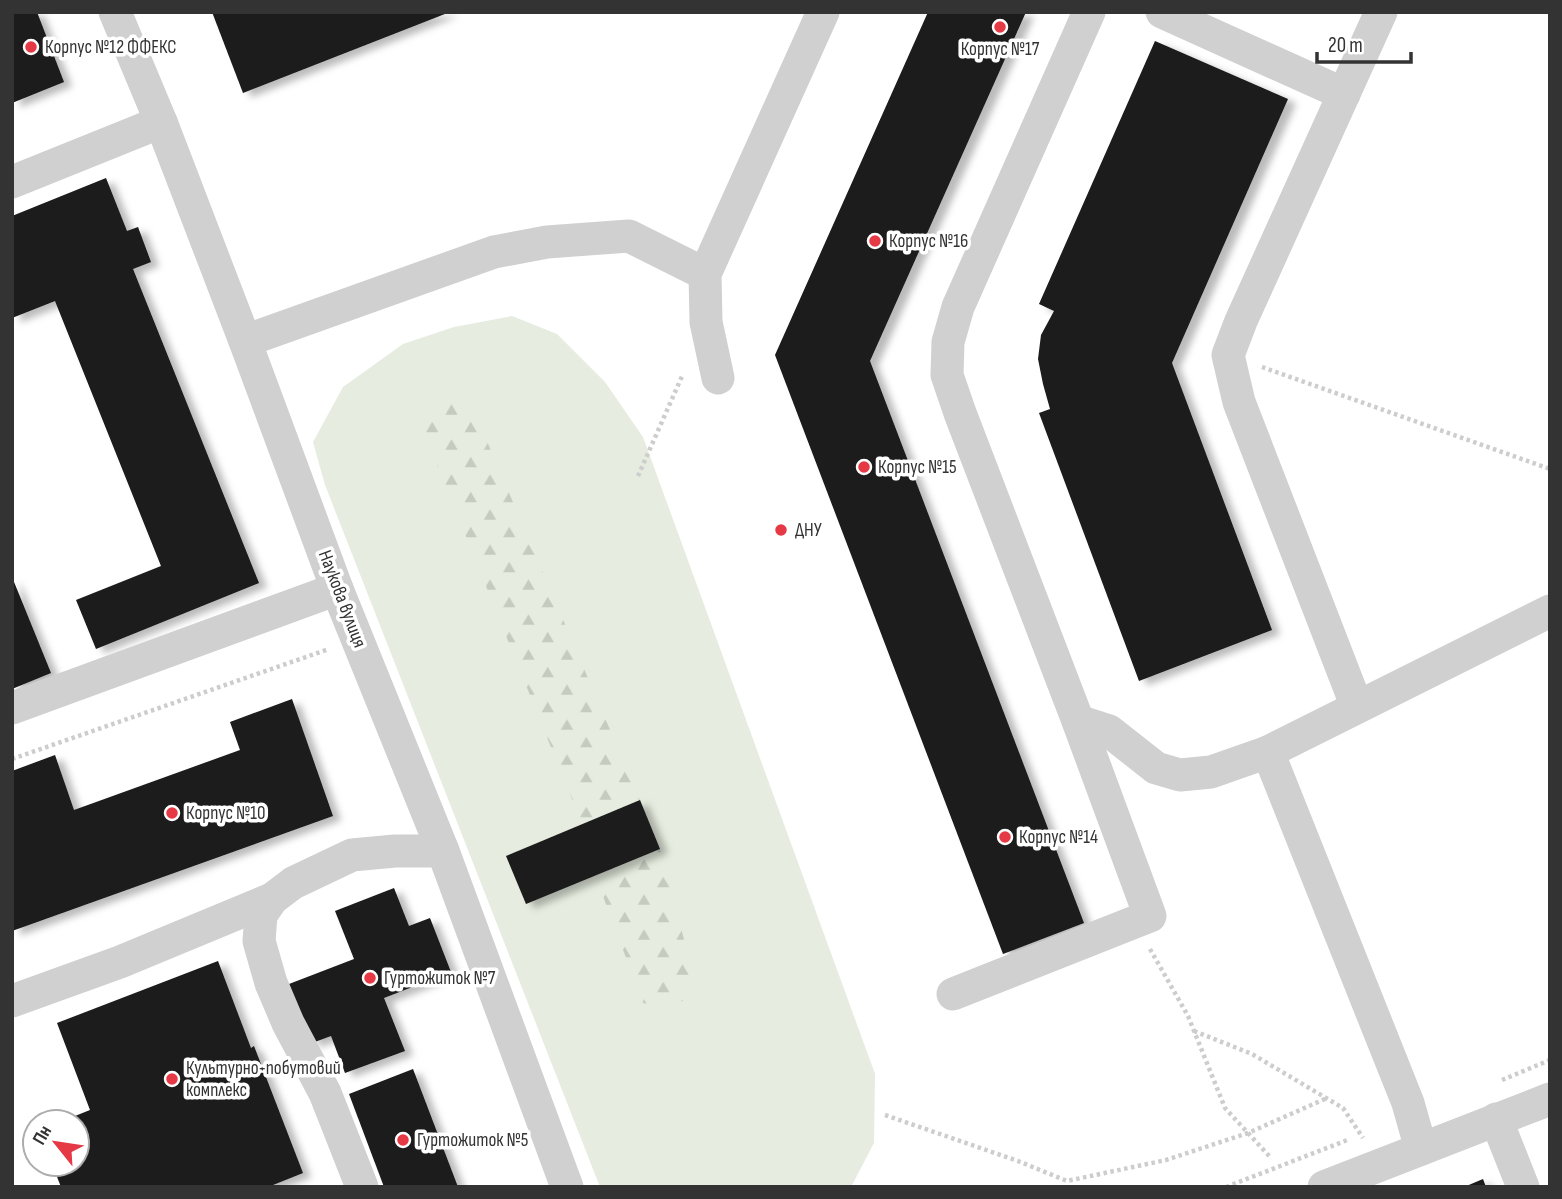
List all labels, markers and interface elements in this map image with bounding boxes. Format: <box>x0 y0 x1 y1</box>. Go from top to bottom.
marker: Корпус №17 <box>992 19 1008 35</box>
scale bar <box>1317 21 1412 65</box>
text: 20 m <box>1328 33 1363 58</box>
place label: Корпус №12 ФФЕКС <box>45 36 176 59</box>
place label: Корпус №17 <box>961 38 1040 61</box>
marker: Корпус №12 ФФЕКС <box>23 39 39 55</box>
place label: Корпус №16 <box>889 230 968 253</box>
marker: Корпус №16 <box>867 233 883 249</box>
place label: Корпус №15 <box>878 456 957 479</box>
marker: Корпус №15 <box>856 459 872 475</box>
place label: ДНУ <box>795 519 822 542</box>
marker: ДНУ <box>773 522 789 538</box>
street label: Наукова вулиця <box>313 547 371 651</box>
place label: Корпус №10 <box>186 802 265 825</box>
marker: Корпус №10 <box>164 805 180 821</box>
place label: Корпус №14 <box>1019 826 1098 849</box>
marker: Корпус №14 <box>997 829 1013 845</box>
place label: Гуртожиток №7 <box>384 967 496 990</box>
marker: Гуртожиток №7 <box>362 970 378 986</box>
place label: Культурно-побутовий комплекс <box>186 1057 341 1102</box>
marker: Культурно-побутовий комплекс <box>164 1071 180 1087</box>
north arrow <box>21 1108 91 1178</box>
text: Пн <box>28 1122 57 1149</box>
place label: Гуртожиток №5 <box>417 1129 528 1152</box>
marker: Гуртожиток №5 <box>395 1132 411 1148</box>

